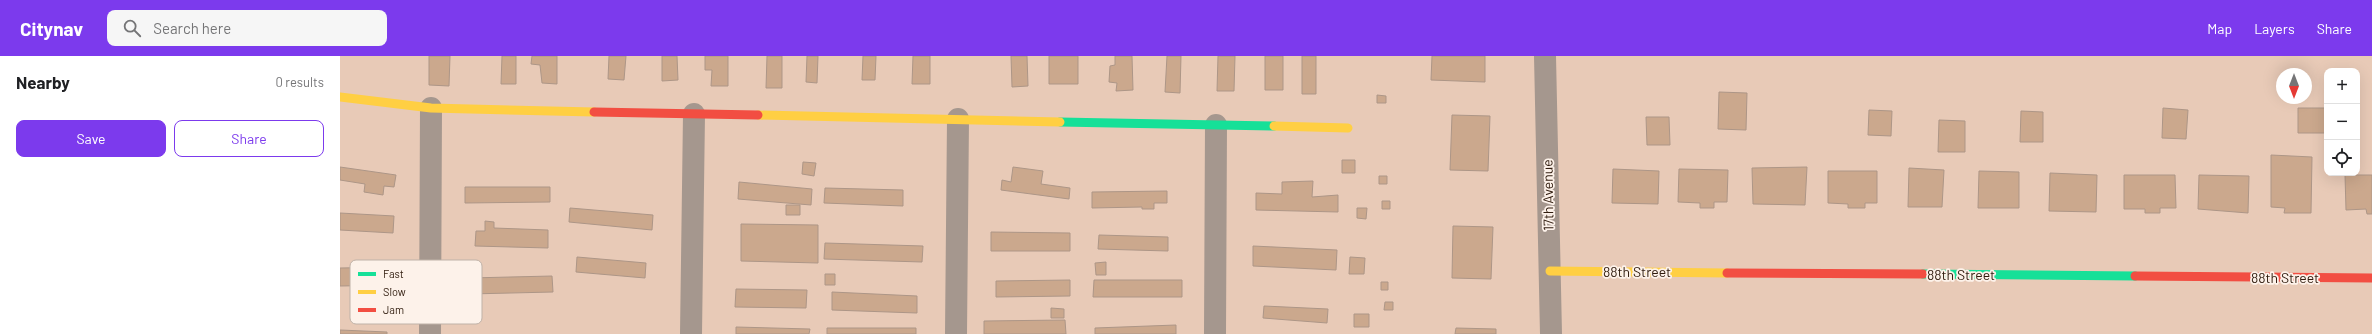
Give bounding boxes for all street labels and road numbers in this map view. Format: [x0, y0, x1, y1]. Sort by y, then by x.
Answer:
street label: 17th Avenue [1538, 159, 1557, 231]
street label: 88th Street [1603, 263, 1671, 280]
street label: 88th Street [1927, 266, 1995, 283]
street label: 88th Street [2251, 269, 2319, 286]

